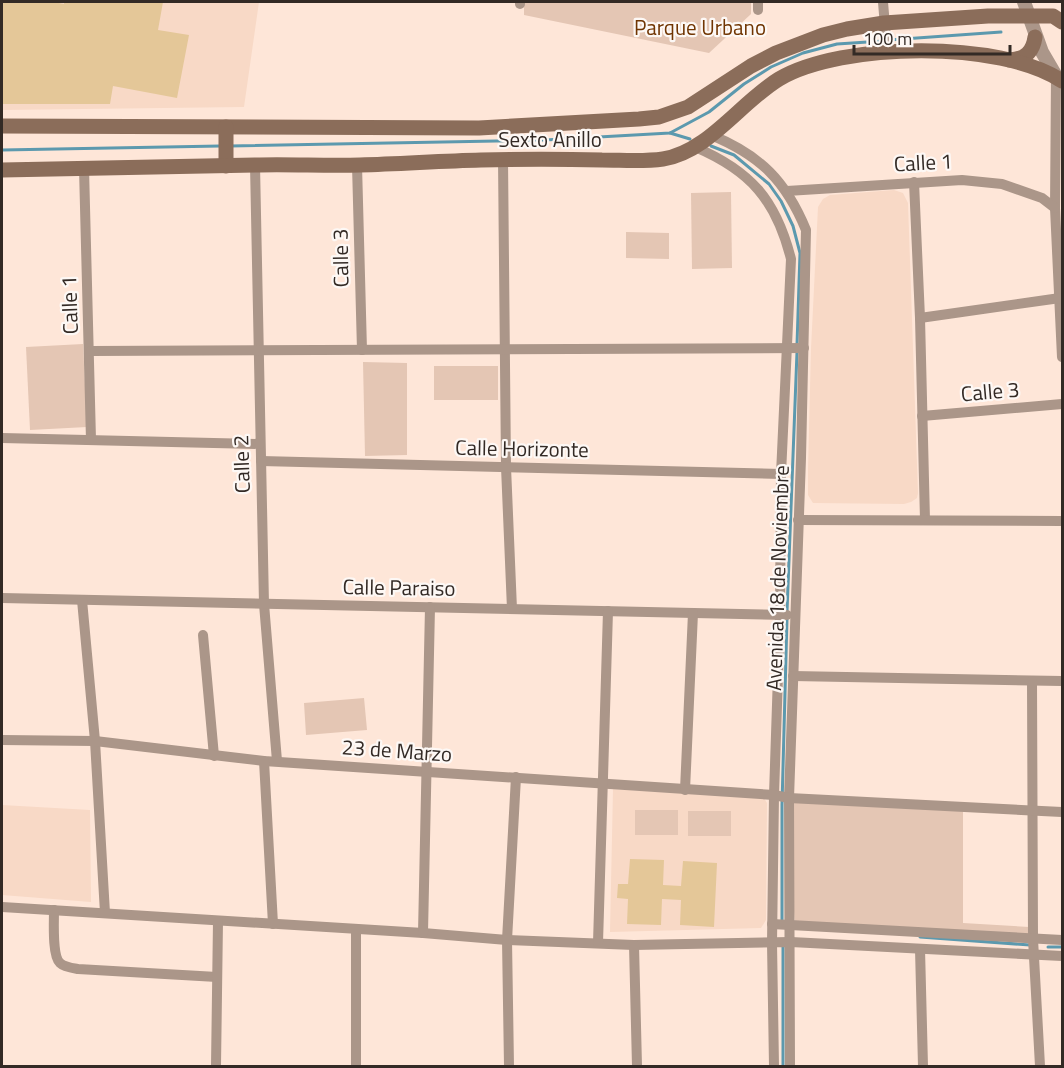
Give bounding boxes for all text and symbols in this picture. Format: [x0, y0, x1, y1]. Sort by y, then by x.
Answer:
park label: Parque Urbano [634, 11, 766, 43]
scale bar [854, 18, 1010, 56]
text: 100 m [863, 25, 912, 52]
street label: Sexto Anillo [498, 123, 602, 155]
street label: Calle 1 [893, 144, 953, 180]
street label: Calle 3 [323, 228, 357, 288]
street label: Calle 1 [52, 275, 86, 335]
street label: Calle 3 [959, 373, 1021, 409]
street label: Calle Horizonte [455, 431, 589, 465]
street label: Calle 2 [224, 434, 258, 494]
street label: Avenida 18 de Noviembre [757, 465, 797, 691]
street label: Calle Paraiso [342, 570, 456, 604]
street label: 23 de Marzo [341, 730, 453, 770]

